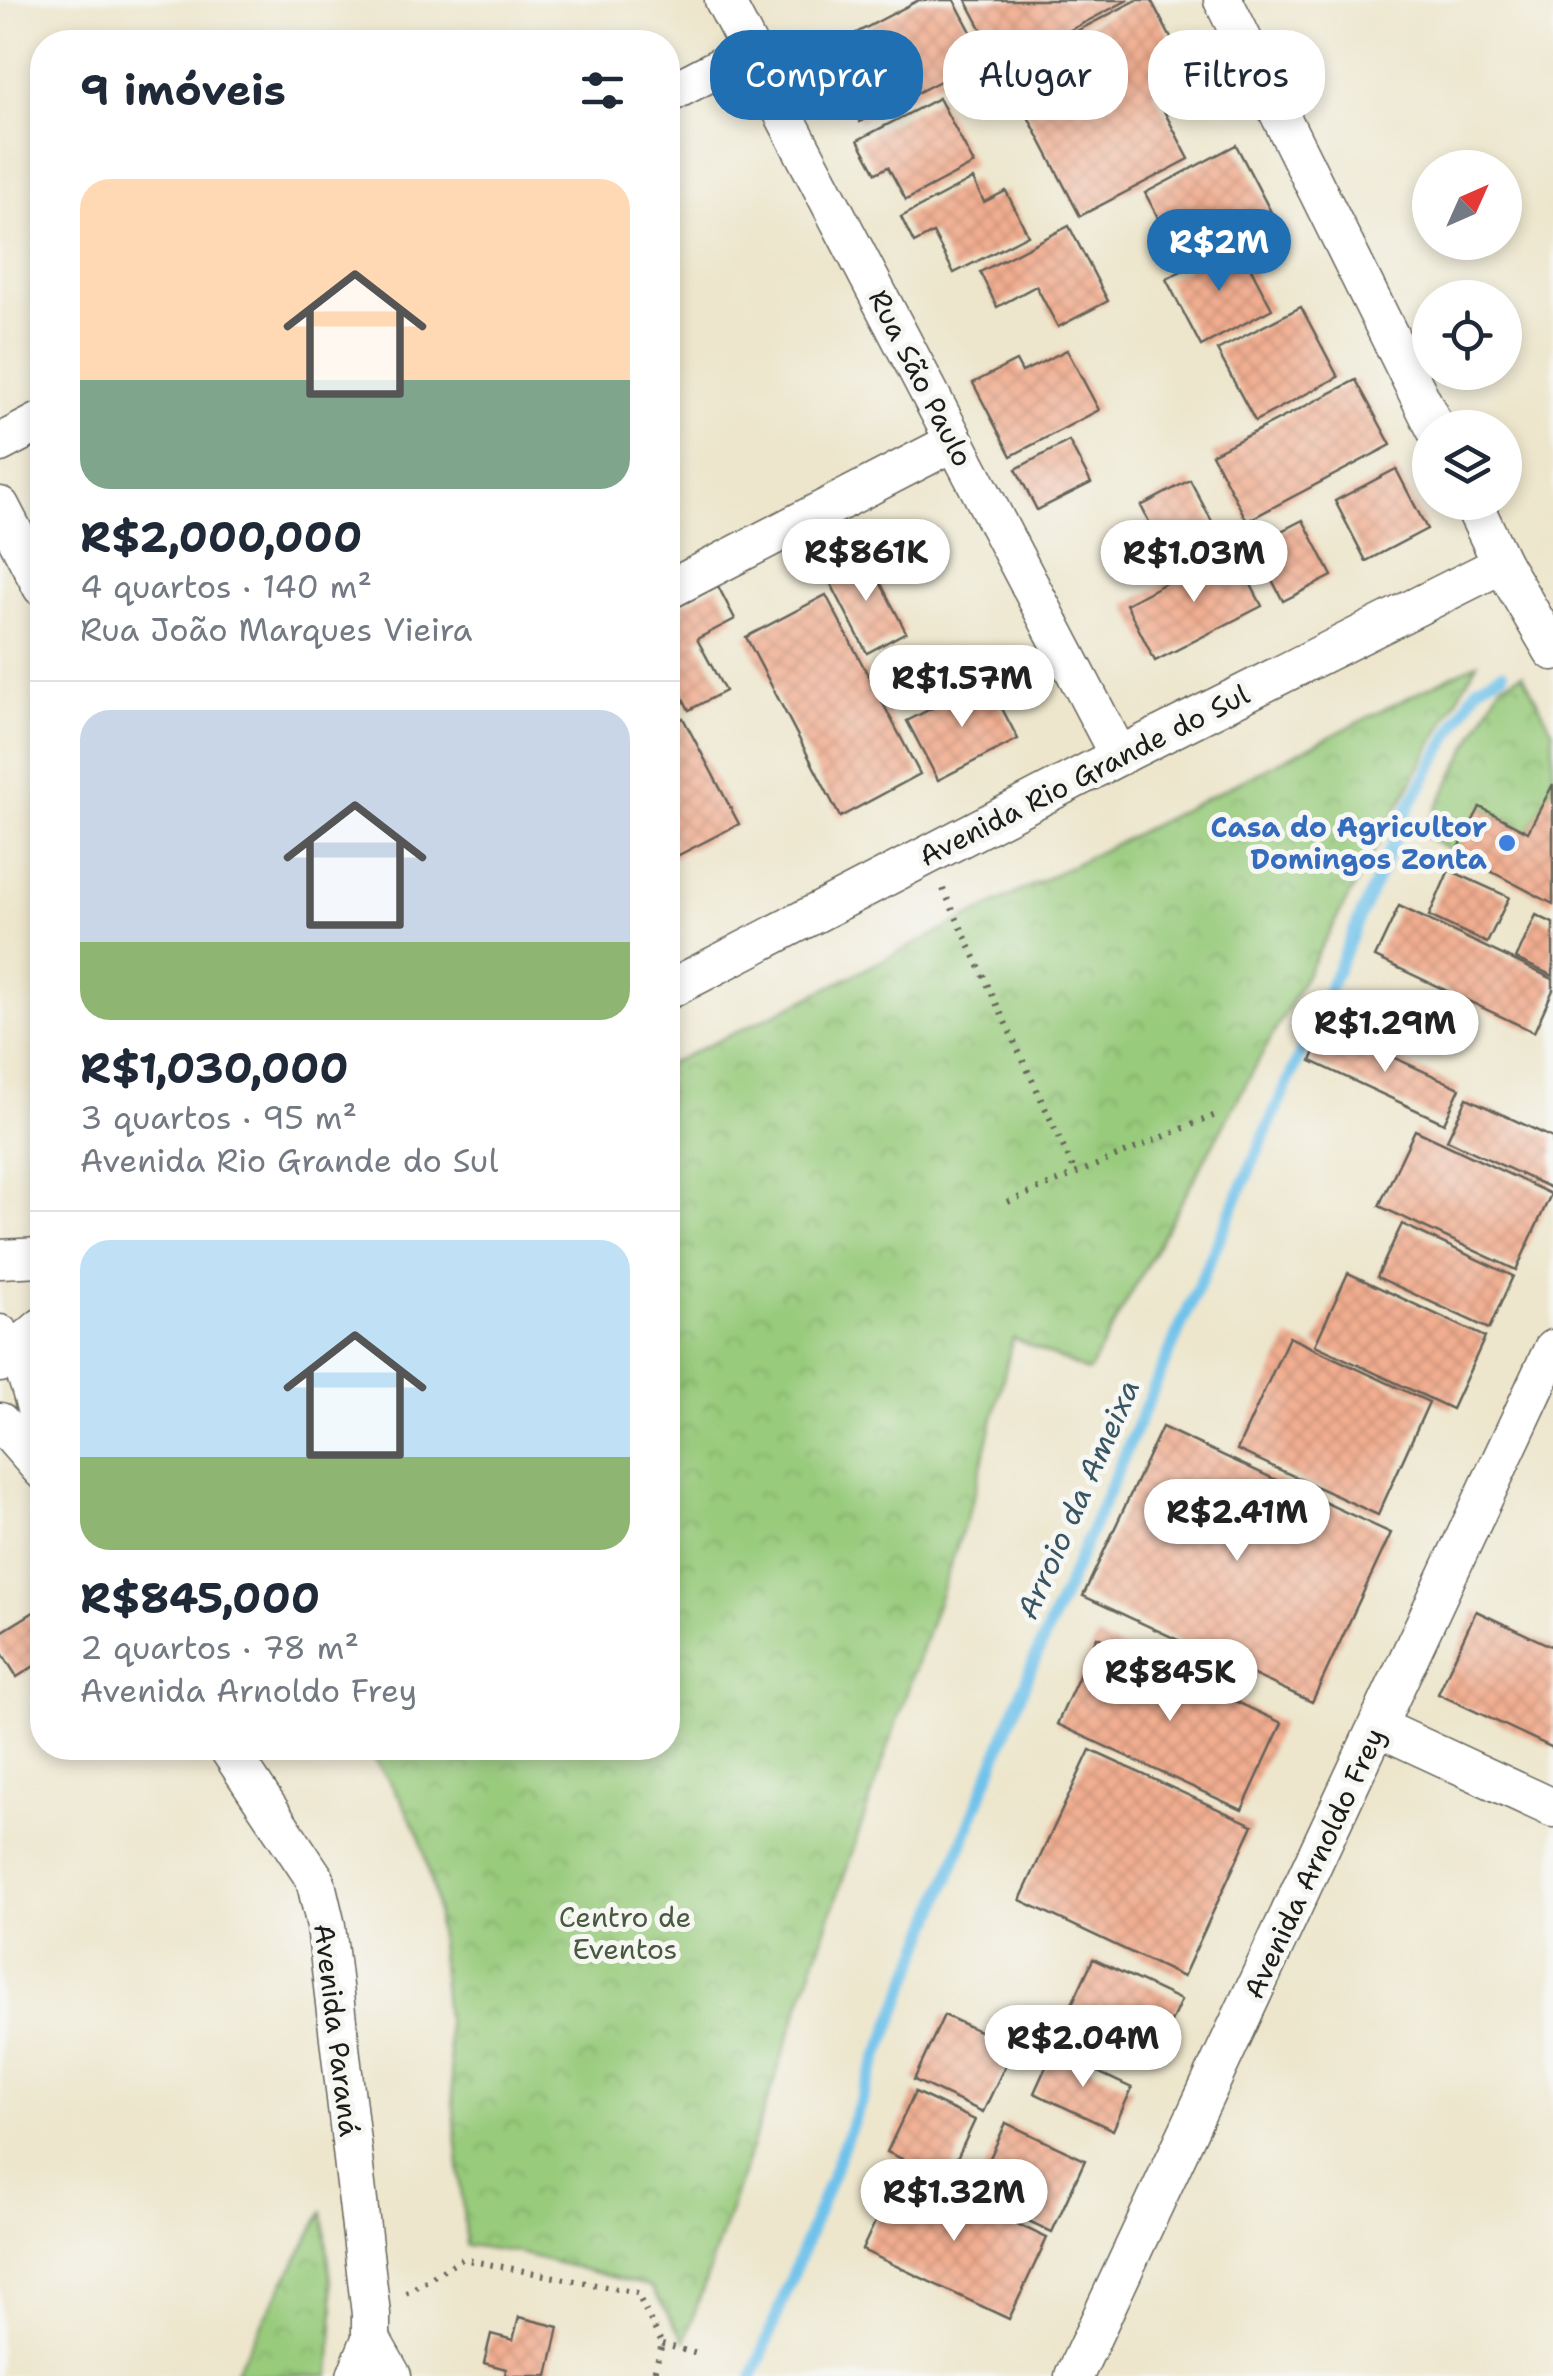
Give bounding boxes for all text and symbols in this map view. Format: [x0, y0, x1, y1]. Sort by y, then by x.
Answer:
chip: Comprar [710, 30, 923, 120]
chip: Alugar [943, 30, 1128, 120]
chip: Filtros [1148, 30, 1325, 120]
text: 9 imóveis [80, 62, 286, 118]
icon: filters [575, 63, 630, 118]
north arrow [1412, 150, 1522, 260]
map controls [1412, 150, 1522, 520]
pin: R$2M [1160, 209, 1278, 294]
text: R$2M [1169, 220, 1269, 263]
icon: home [265, 244, 445, 424]
button: locate [1412, 280, 1522, 390]
street label: Rua São Paulo [860, 283, 982, 473]
button: layers [1412, 410, 1522, 520]
text: R$2,000,000 [80, 509, 362, 565]
pin: R$861K [785, 519, 947, 604]
pin: R$1.03M [1102, 520, 1286, 605]
text: R$861K [804, 530, 928, 573]
text: R$1.03M [1123, 531, 1265, 574]
text: 4 quartos · 140 m² [80, 565, 372, 608]
text: Rua João Marques Vieira [80, 608, 472, 651]
pin: R$1.57M [870, 645, 1054, 730]
text: R$1.57M [891, 656, 1033, 699]
street label: Avenida Rio Grande do Sul [912, 675, 1256, 875]
icon: home [265, 775, 445, 955]
place label: Casa do Agricultor Domingos Zonta [1210, 808, 1487, 878]
marker: Casa do Agricultor Domingos Zonta [1496, 832, 1518, 854]
pin: R$1.29M [1293, 990, 1477, 1075]
text: R$1.29M [1314, 1001, 1456, 1044]
text: R$1,030,000 [80, 1040, 349, 1096]
text: 3 quartos · 95 m² [80, 1096, 357, 1139]
text: Avenida Rio Grande do Sul [80, 1139, 498, 1182]
icon: home [265, 1305, 445, 1485]
water label: Arroio da Ameixa [1007, 1373, 1149, 1625]
pin: R$2.41M [1145, 1479, 1329, 1564]
text: R$2.41M [1166, 1490, 1308, 1533]
text: R$845,000 [80, 1570, 320, 1626]
text: 2 quartos · 78 m² [80, 1626, 359, 1669]
pin: R$845K [1089, 1639, 1251, 1724]
text: R$845K [1104, 1650, 1236, 1693]
text: Avenida Arnoldo Frey [80, 1669, 417, 1712]
street label: Avenida Arnoldo Frey [1234, 1721, 1394, 2005]
park label: Centro de Eventos [559, 1898, 691, 1968]
street label: Avenida Paraná [305, 1921, 369, 2139]
pin: R$2.04M [991, 2005, 1175, 2090]
text: R$2.04M [1007, 2016, 1159, 2059]
pin: R$1.32M [862, 2159, 1046, 2244]
text: R$1.32M [883, 2170, 1025, 2213]

